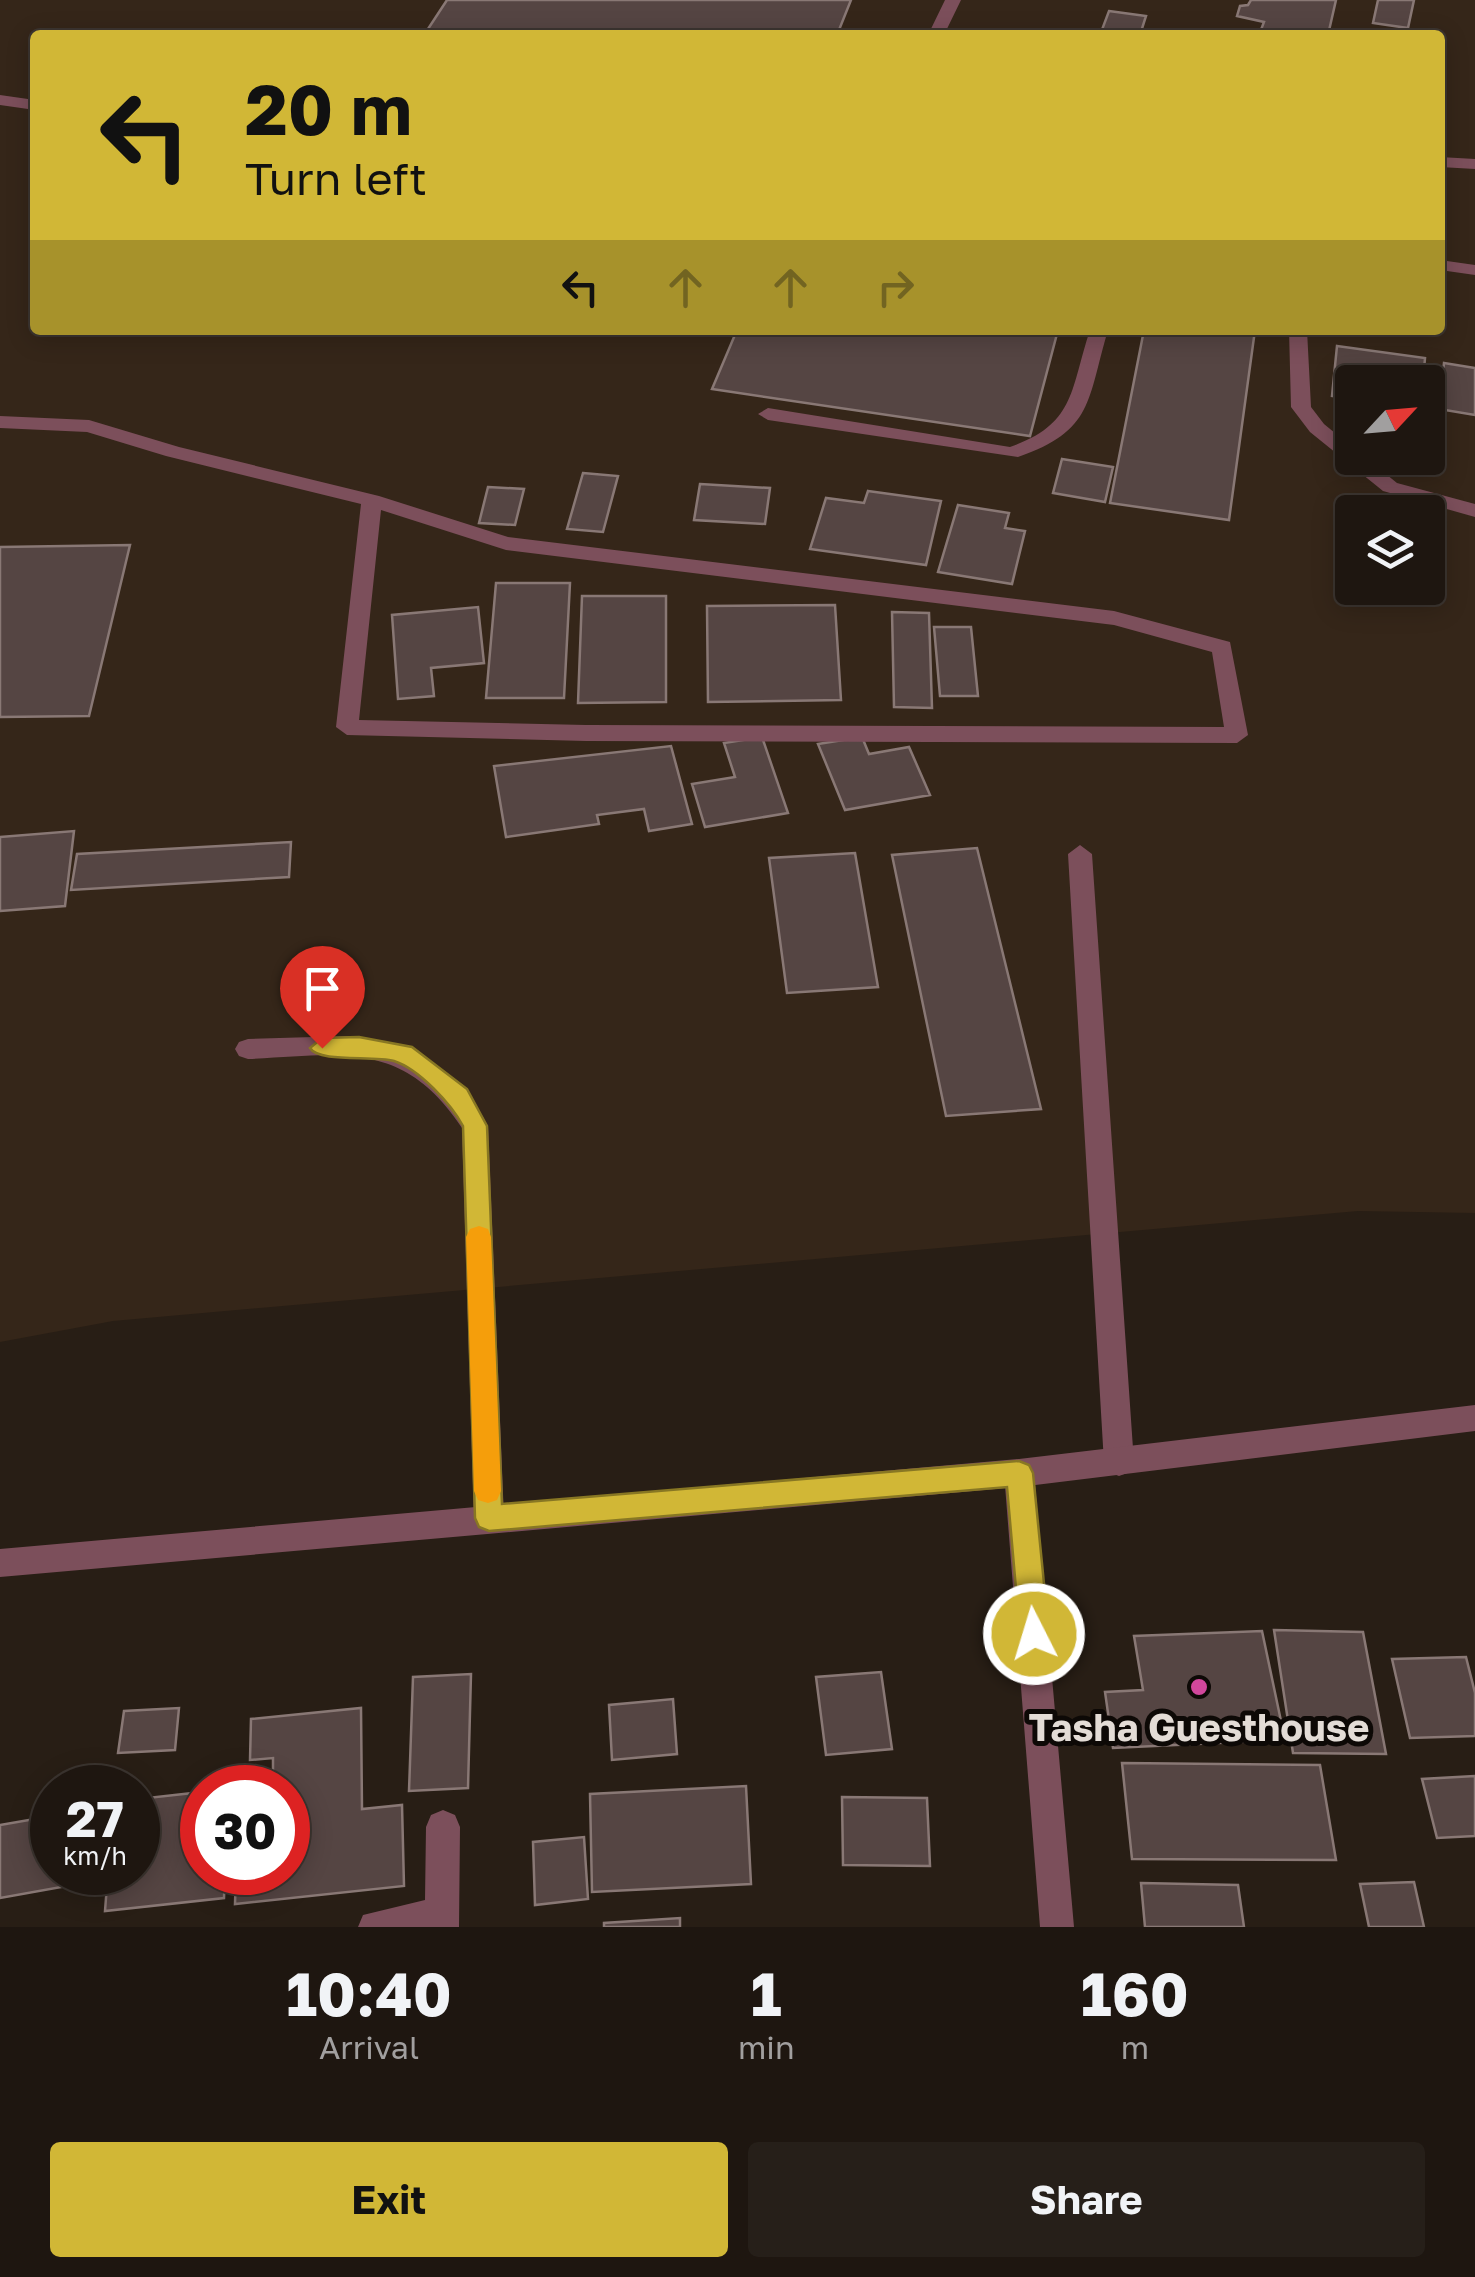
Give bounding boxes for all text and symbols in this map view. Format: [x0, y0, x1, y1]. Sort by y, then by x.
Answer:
text: 20 m [245, 66, 412, 150]
icon: left [80, 70, 210, 200]
text: Turn left [245, 151, 427, 205]
icon: left [553, 260, 608, 315]
icon: ahead [658, 260, 713, 315]
icon: ahead [763, 260, 818, 315]
icon: right [868, 260, 923, 315]
north arrow [1335, 365, 1445, 475]
map controls [1335, 365, 1445, 605]
button: layers [1335, 495, 1445, 605]
pin [280, 946, 365, 1049]
icon: arrive [295, 961, 350, 1016]
position arrow [982, 1582, 1086, 1686]
marker: Tasha Guesthouse [1188, 1676, 1210, 1698]
place label: Tasha Guesthouse [1029, 1704, 1369, 1749]
speed limit sign: 30 [180, 1765, 310, 1895]
text: 27 [66, 1788, 124, 1848]
text: km/h [63, 1840, 127, 1871]
text: 10:40 [286, 1957, 452, 2029]
text: 1 [751, 1957, 782, 2029]
text: 160 [1081, 1957, 1189, 2029]
text: Arrival [319, 2028, 419, 2066]
text: min [738, 2028, 795, 2066]
text: m [1121, 2028, 1149, 2066]
button: Exit [50, 2142, 728, 2257]
button: Share [748, 2142, 1425, 2257]

